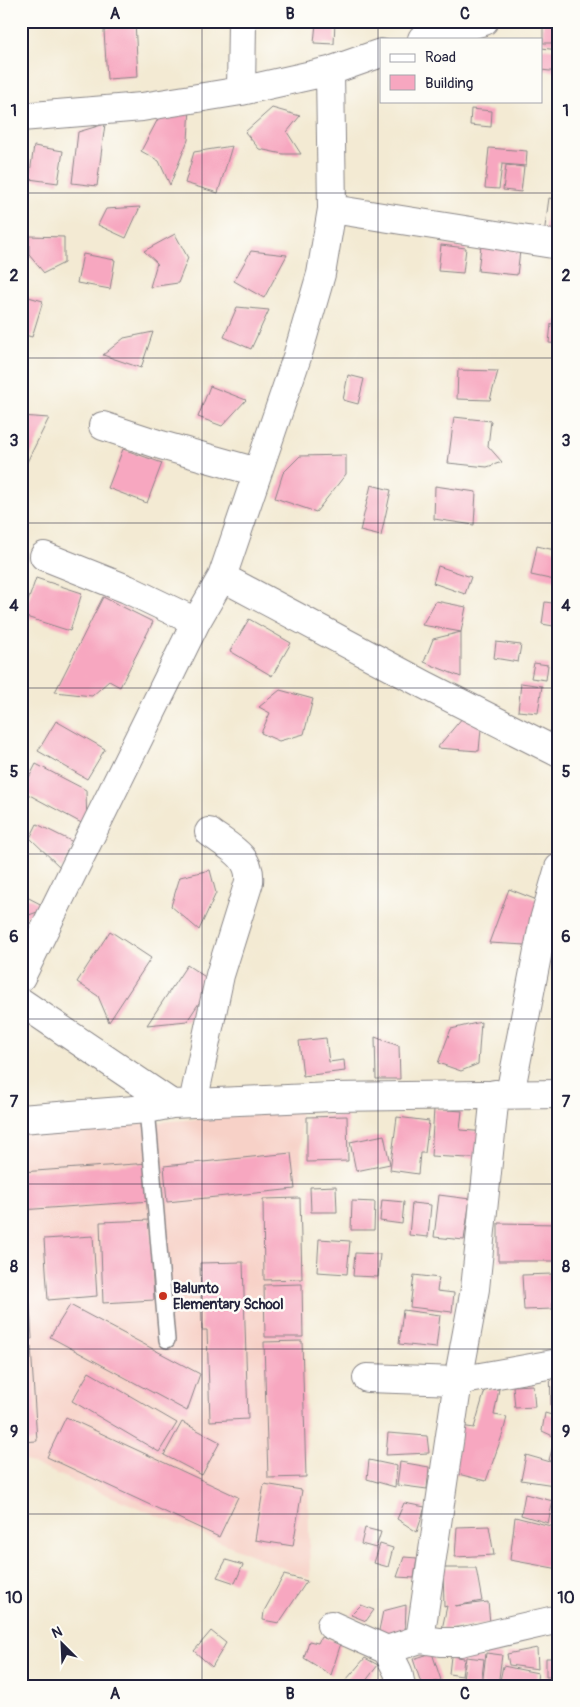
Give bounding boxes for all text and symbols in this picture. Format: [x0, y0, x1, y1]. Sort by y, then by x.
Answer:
text: A [110, 4, 121, 24]
text: B [285, 4, 295, 24]
text: C [460, 4, 470, 24]
legend [380, 38, 542, 102]
text: Road [425, 48, 456, 67]
text: Building [425, 74, 473, 93]
text: 1 [11, 101, 17, 121]
text: 1 [563, 101, 569, 121]
text: 2 [10, 266, 19, 286]
text: 2 [562, 266, 571, 286]
text: 3 [10, 431, 19, 451]
text: 3 [562, 431, 571, 451]
text: 4 [9, 596, 19, 616]
text: 4 [561, 596, 571, 616]
text: 5 [10, 762, 19, 782]
text: 5 [562, 762, 571, 782]
text: 6 [9, 927, 19, 947]
text: 6 [561, 927, 571, 947]
text: 7 [10, 1092, 19, 1112]
text: 7 [562, 1092, 571, 1112]
text: 8 [10, 1257, 18, 1277]
text: 8 [562, 1257, 570, 1277]
place label: Balunto Elementary School [173, 1280, 284, 1313]
marker: Balunto Elementary School [157, 1290, 169, 1302]
text: 9 [10, 1422, 18, 1442]
text: 9 [562, 1422, 570, 1442]
text: 10 [5, 1588, 23, 1608]
text: 10 [557, 1588, 575, 1608]
north arrow [38, 1620, 88, 1670]
text: N [49, 1623, 65, 1642]
text: A [110, 1684, 121, 1704]
text: B [285, 1684, 295, 1704]
text: C [460, 1684, 470, 1704]

